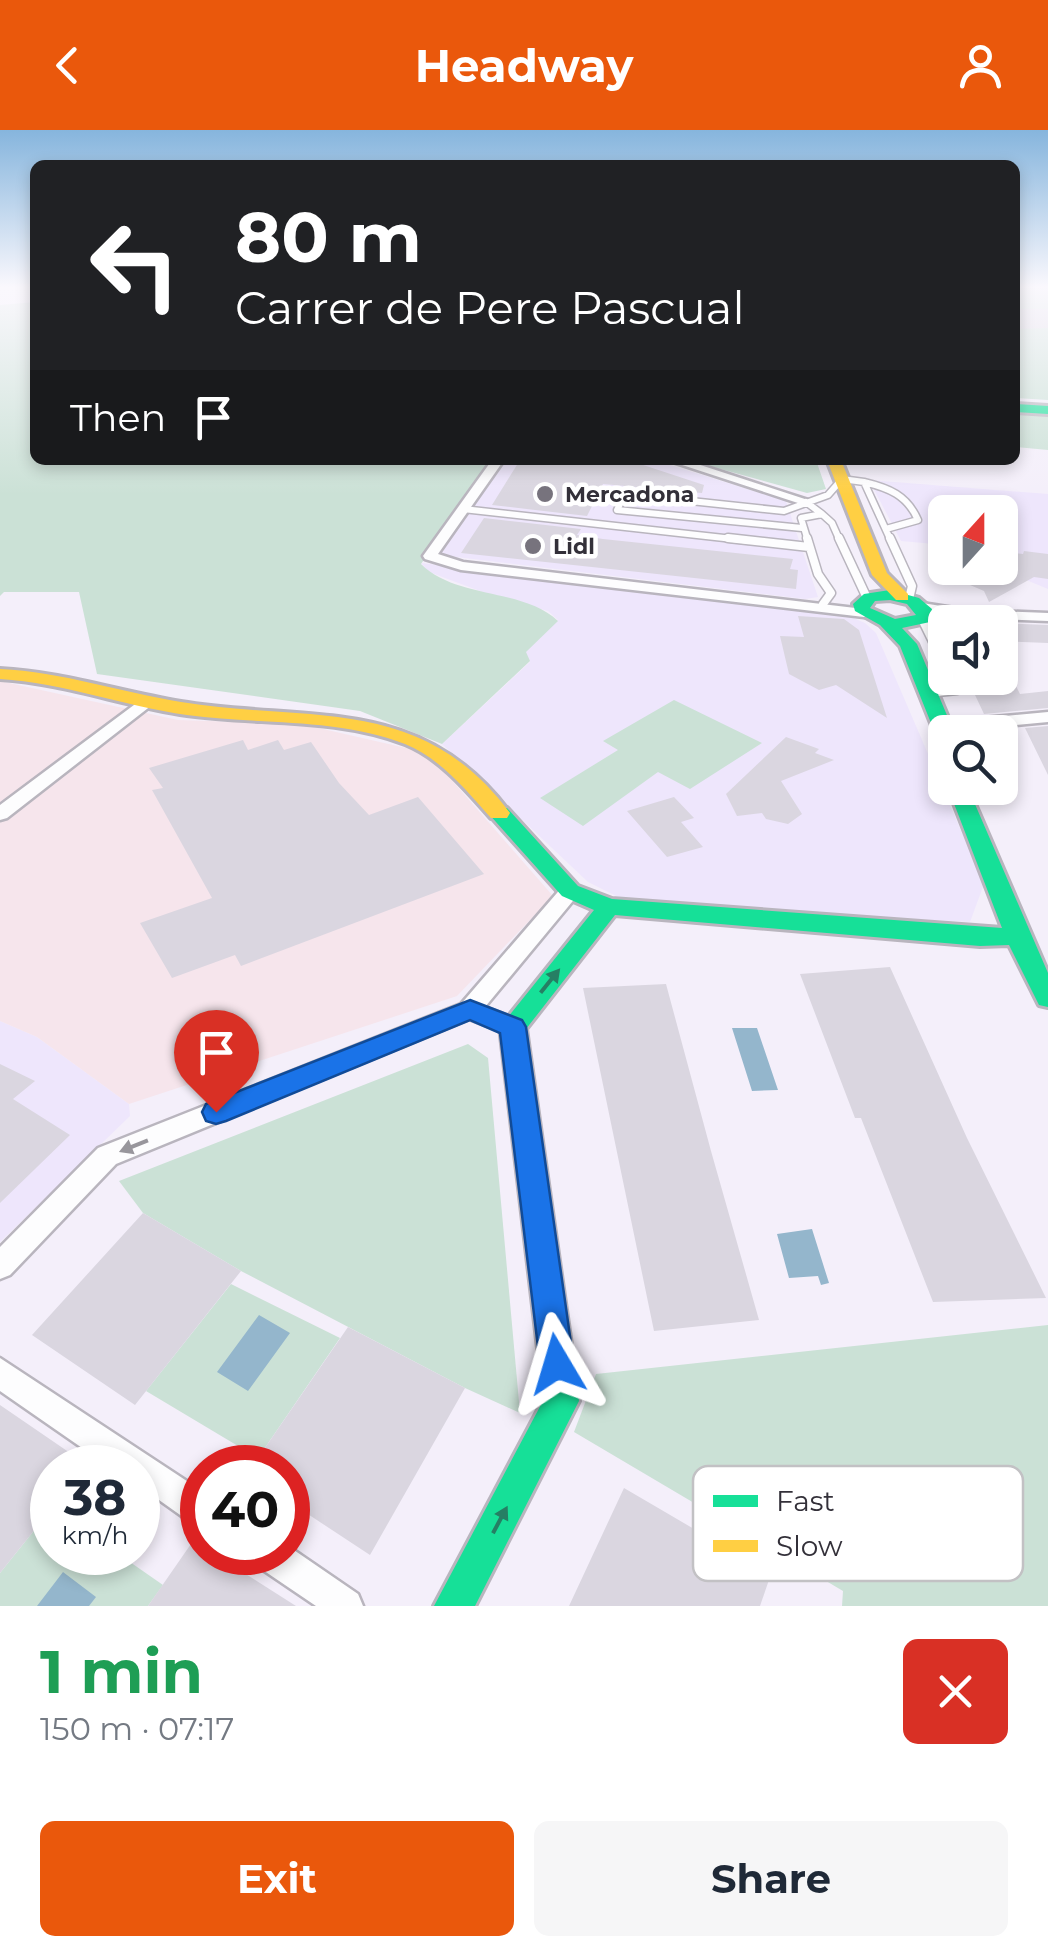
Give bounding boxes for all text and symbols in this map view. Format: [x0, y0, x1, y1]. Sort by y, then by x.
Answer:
icon: back [40, 38, 95, 93]
text: Headway [415, 38, 633, 93]
icon: person [953, 38, 1008, 93]
text: 80 m [235, 194, 422, 280]
icon: left [70, 200, 200, 330]
text: Carrer de Pere Pascual [235, 280, 745, 335]
icon: arrive [186, 390, 241, 445]
text: Then [70, 394, 166, 441]
place label: Mercadona [565, 481, 694, 508]
marker: Mercadona [534, 483, 556, 505]
north arrow [928, 495, 1018, 585]
map controls [928, 495, 1018, 805]
place label: Lidl [553, 533, 595, 560]
marker: Lidl [522, 535, 544, 557]
button: sound [928, 605, 1018, 695]
button: search [928, 715, 1018, 805]
one-way arrow [539, 969, 560, 994]
pin [174, 1010, 259, 1113]
icon: arrive [189, 1025, 244, 1080]
one-way arrow [119, 1138, 149, 1154]
position arrow [505, 1312, 609, 1416]
speed limit sign: 40 [180, 1445, 310, 1575]
legend [693, 1466, 1023, 1581]
text: 38 [64, 1467, 126, 1528]
text: Fast [776, 1484, 835, 1518]
one-way arrow [491, 1505, 508, 1534]
text: km/h [62, 1520, 128, 1550]
text: Slow [776, 1529, 843, 1563]
text: 1 min [40, 1635, 203, 1708]
button: close [903, 1639, 1008, 1744]
text: 150 m · 07:17 [40, 1709, 234, 1748]
button: Exit [40, 1821, 514, 1936]
button: Share [534, 1821, 1008, 1936]

